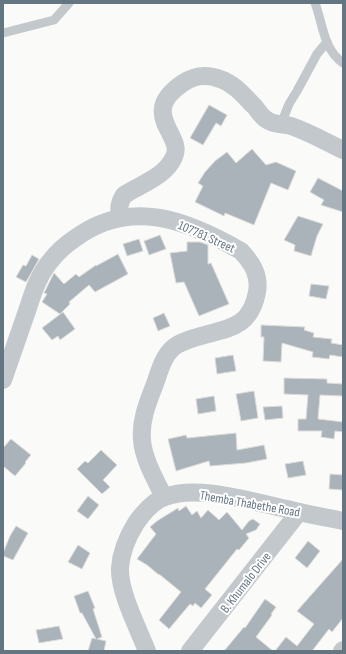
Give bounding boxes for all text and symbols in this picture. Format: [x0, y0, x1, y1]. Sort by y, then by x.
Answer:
street label: 107781 Street [176, 217, 237, 257]
street label: Themba Thabethe Road [198, 487, 301, 521]
street label: B. Khumalo Drive [217, 549, 275, 616]

